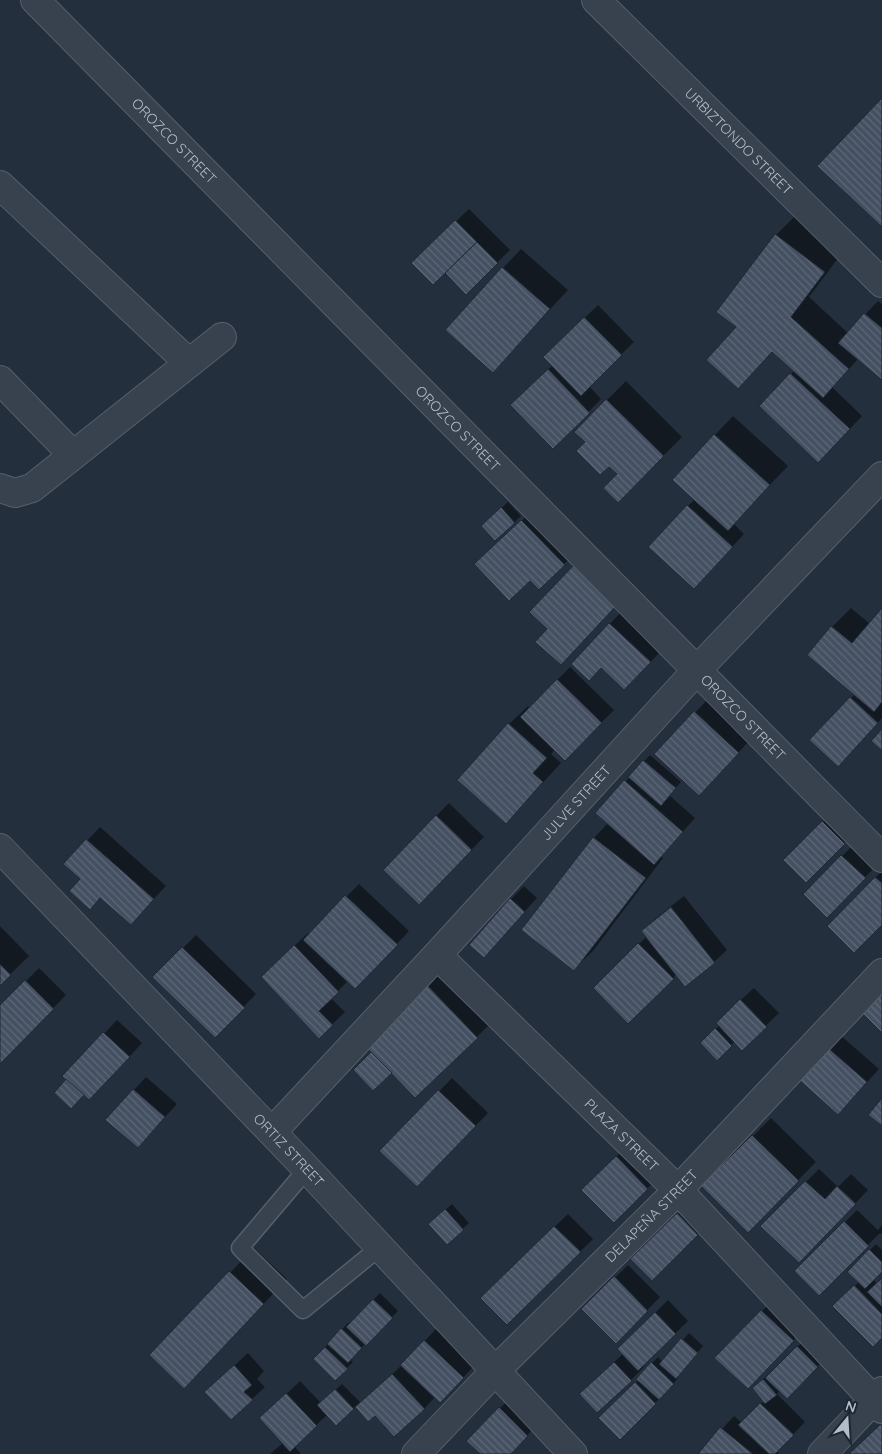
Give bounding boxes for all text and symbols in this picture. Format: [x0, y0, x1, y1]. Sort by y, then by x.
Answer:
street label: URBIZTONDO STREET [681, 84, 797, 199]
street label: OROZCO STREET [128, 94, 220, 188]
street label: OROZCO STREET [412, 382, 504, 475]
street label: OROZCO STREET [697, 671, 789, 764]
street label: JULVE STREET [537, 761, 615, 844]
street label: PLAZA STREET [581, 1095, 663, 1175]
street label: ORTIZ STREET [250, 1110, 328, 1191]
street label: DELAPEÑA STREET [601, 1166, 702, 1266]
north arrow [822, 1394, 872, 1444]
text: N [843, 1396, 859, 1417]

